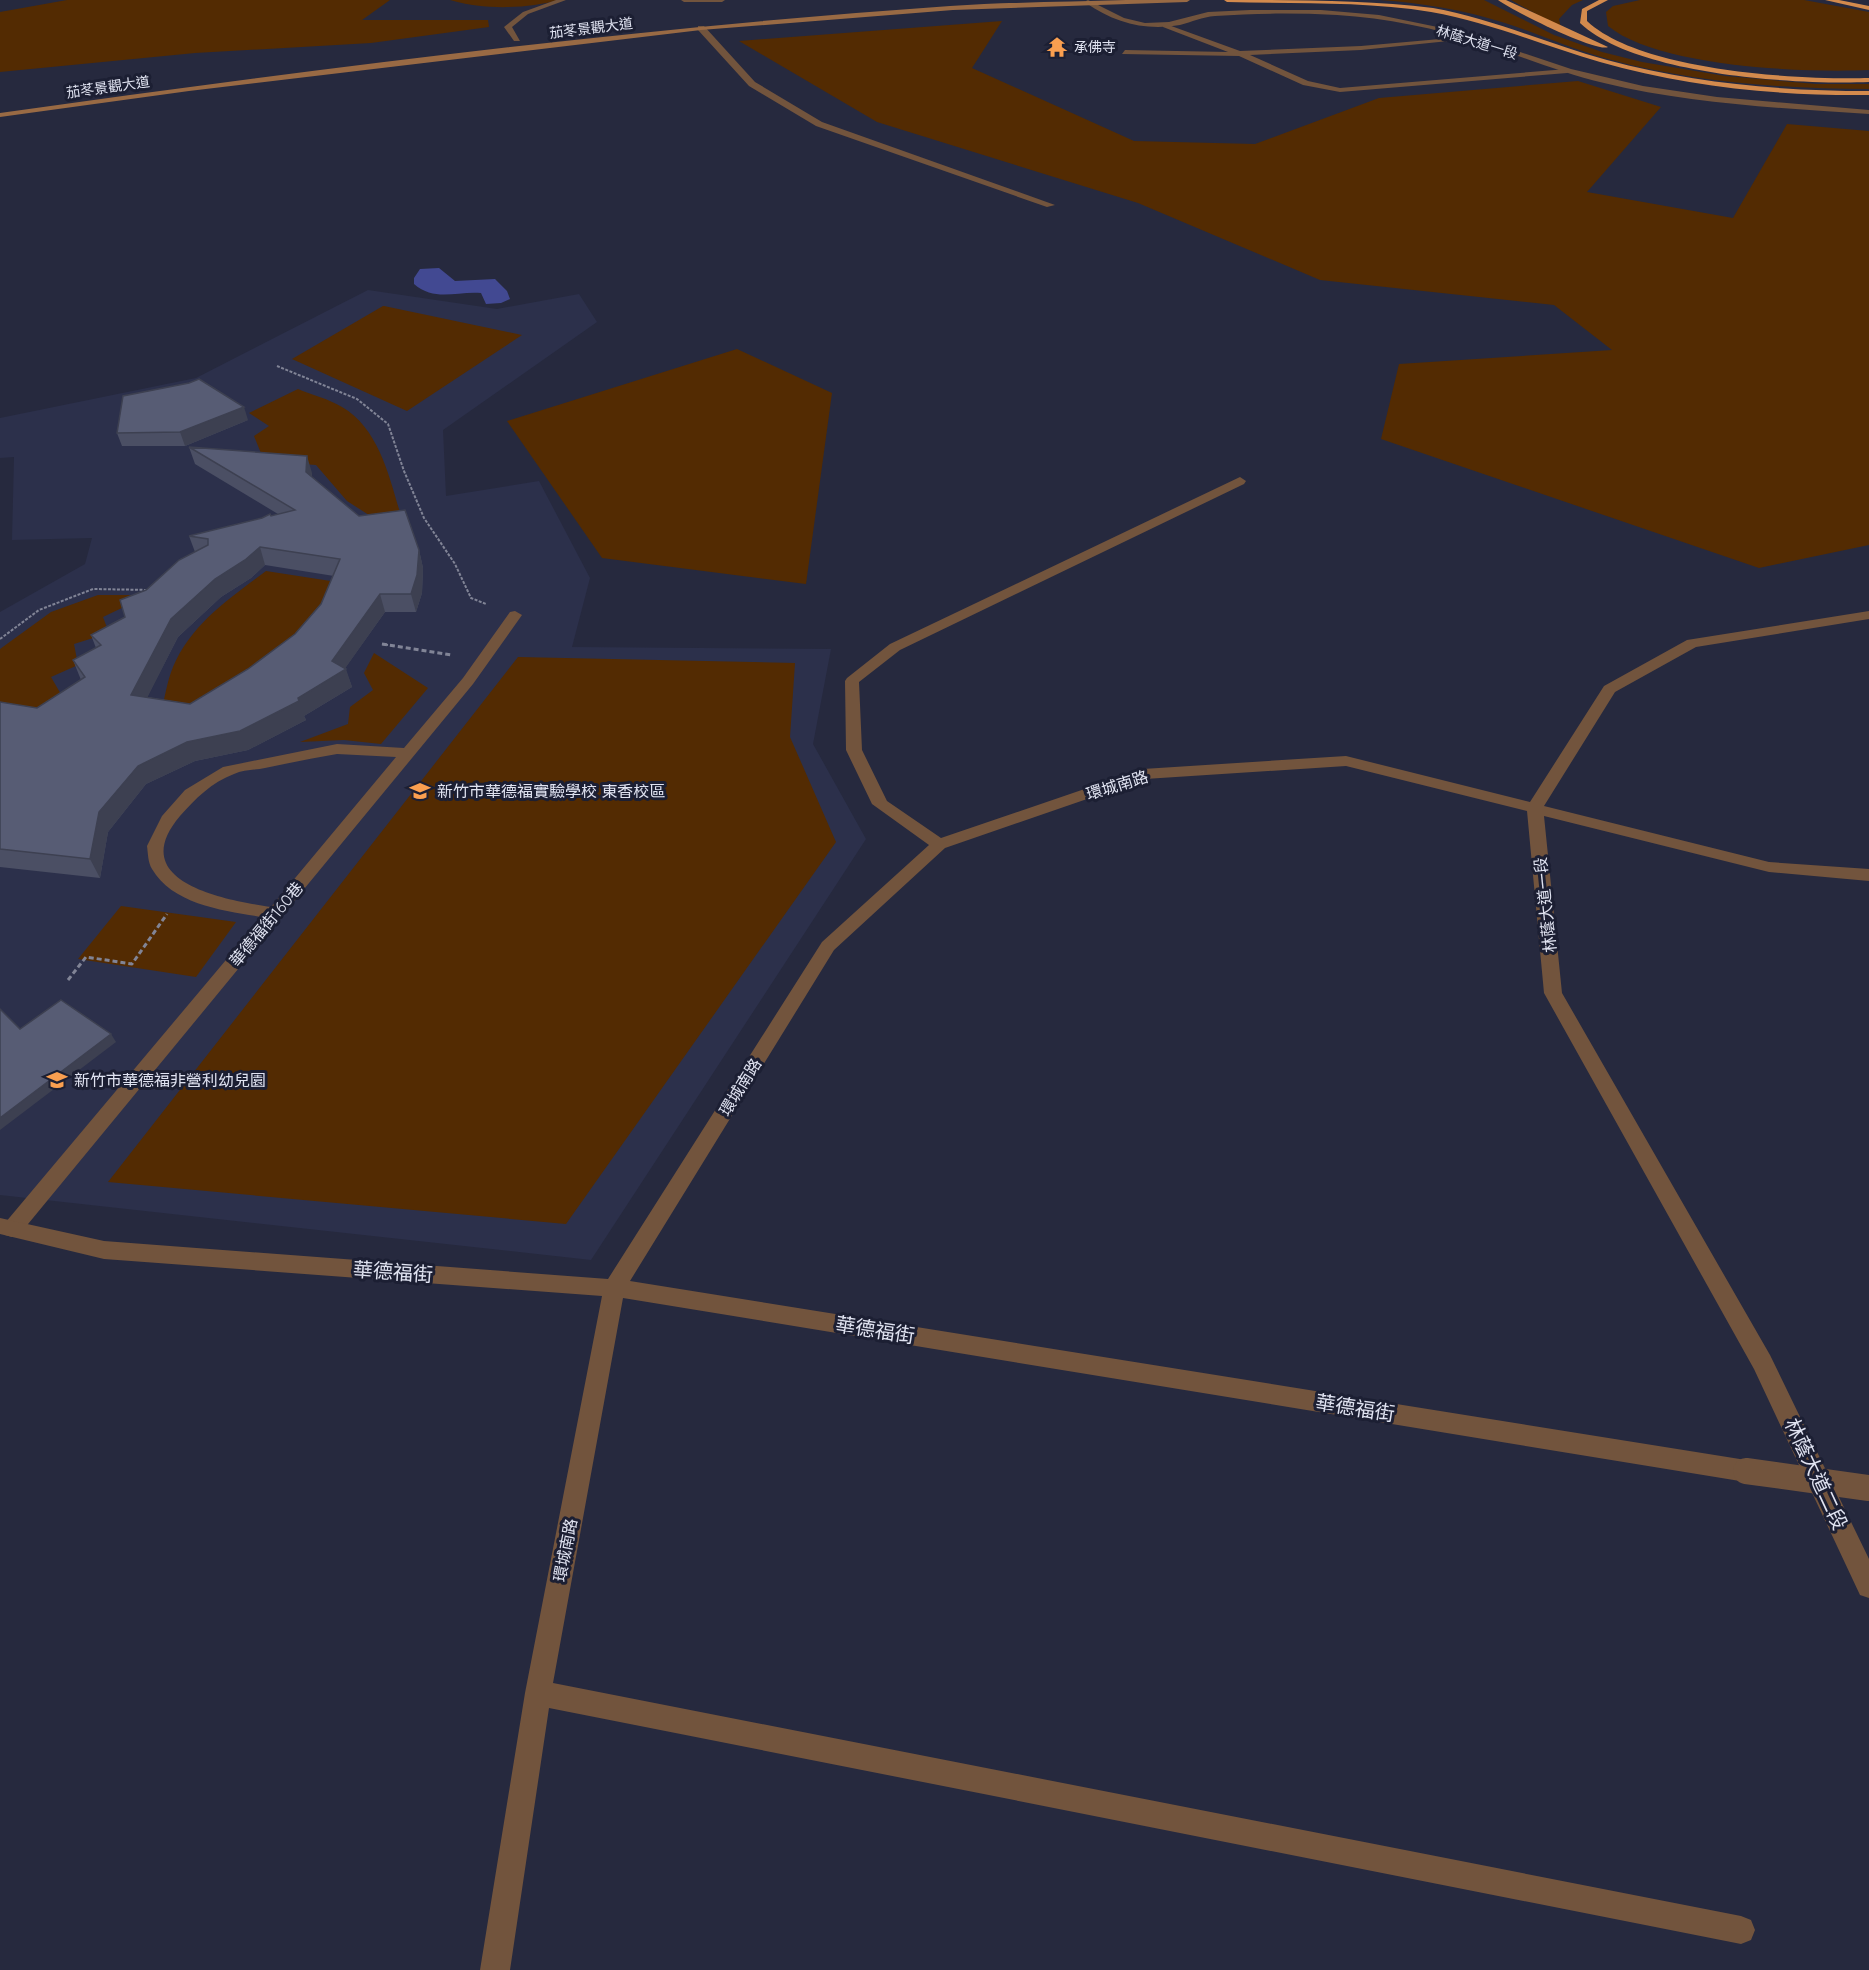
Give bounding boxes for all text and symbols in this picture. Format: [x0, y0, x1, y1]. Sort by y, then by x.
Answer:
street label: 茄苳景觀大道 [548, 14, 634, 42]
street label: 林蔭大道一段 [1434, 21, 1520, 63]
temple icon: 承佛寺 [1045, 35, 1069, 59]
place label: 承佛寺 [1074, 38, 1116, 56]
street label: 茄苳景觀大道 [65, 72, 151, 102]
street label: 環城南路 [1083, 766, 1151, 804]
school or university icon: 新竹市華德福實驗學校 東香校區 [408, 779, 432, 803]
place label: 新竹市華德福實驗學校 東香校區 [437, 781, 665, 801]
street label: 林蔭大道一段 [1530, 856, 1560, 954]
street label: 華德福街160巷 [225, 878, 307, 970]
street label: 環城南路 [715, 1055, 765, 1119]
school or university icon: 新竹市華德福非營利幼兒園 [45, 1068, 69, 1092]
place label: 新竹市華德福非營利幼兒園 [74, 1070, 266, 1090]
street label: 華德福街 [352, 1256, 434, 1287]
street label: 華德福街 [834, 1311, 917, 1348]
street label: 華德福街 [1314, 1389, 1397, 1426]
street label: 林蔭大道二段 [1780, 1414, 1853, 1533]
street label: 環城南路 [549, 1517, 581, 1583]

